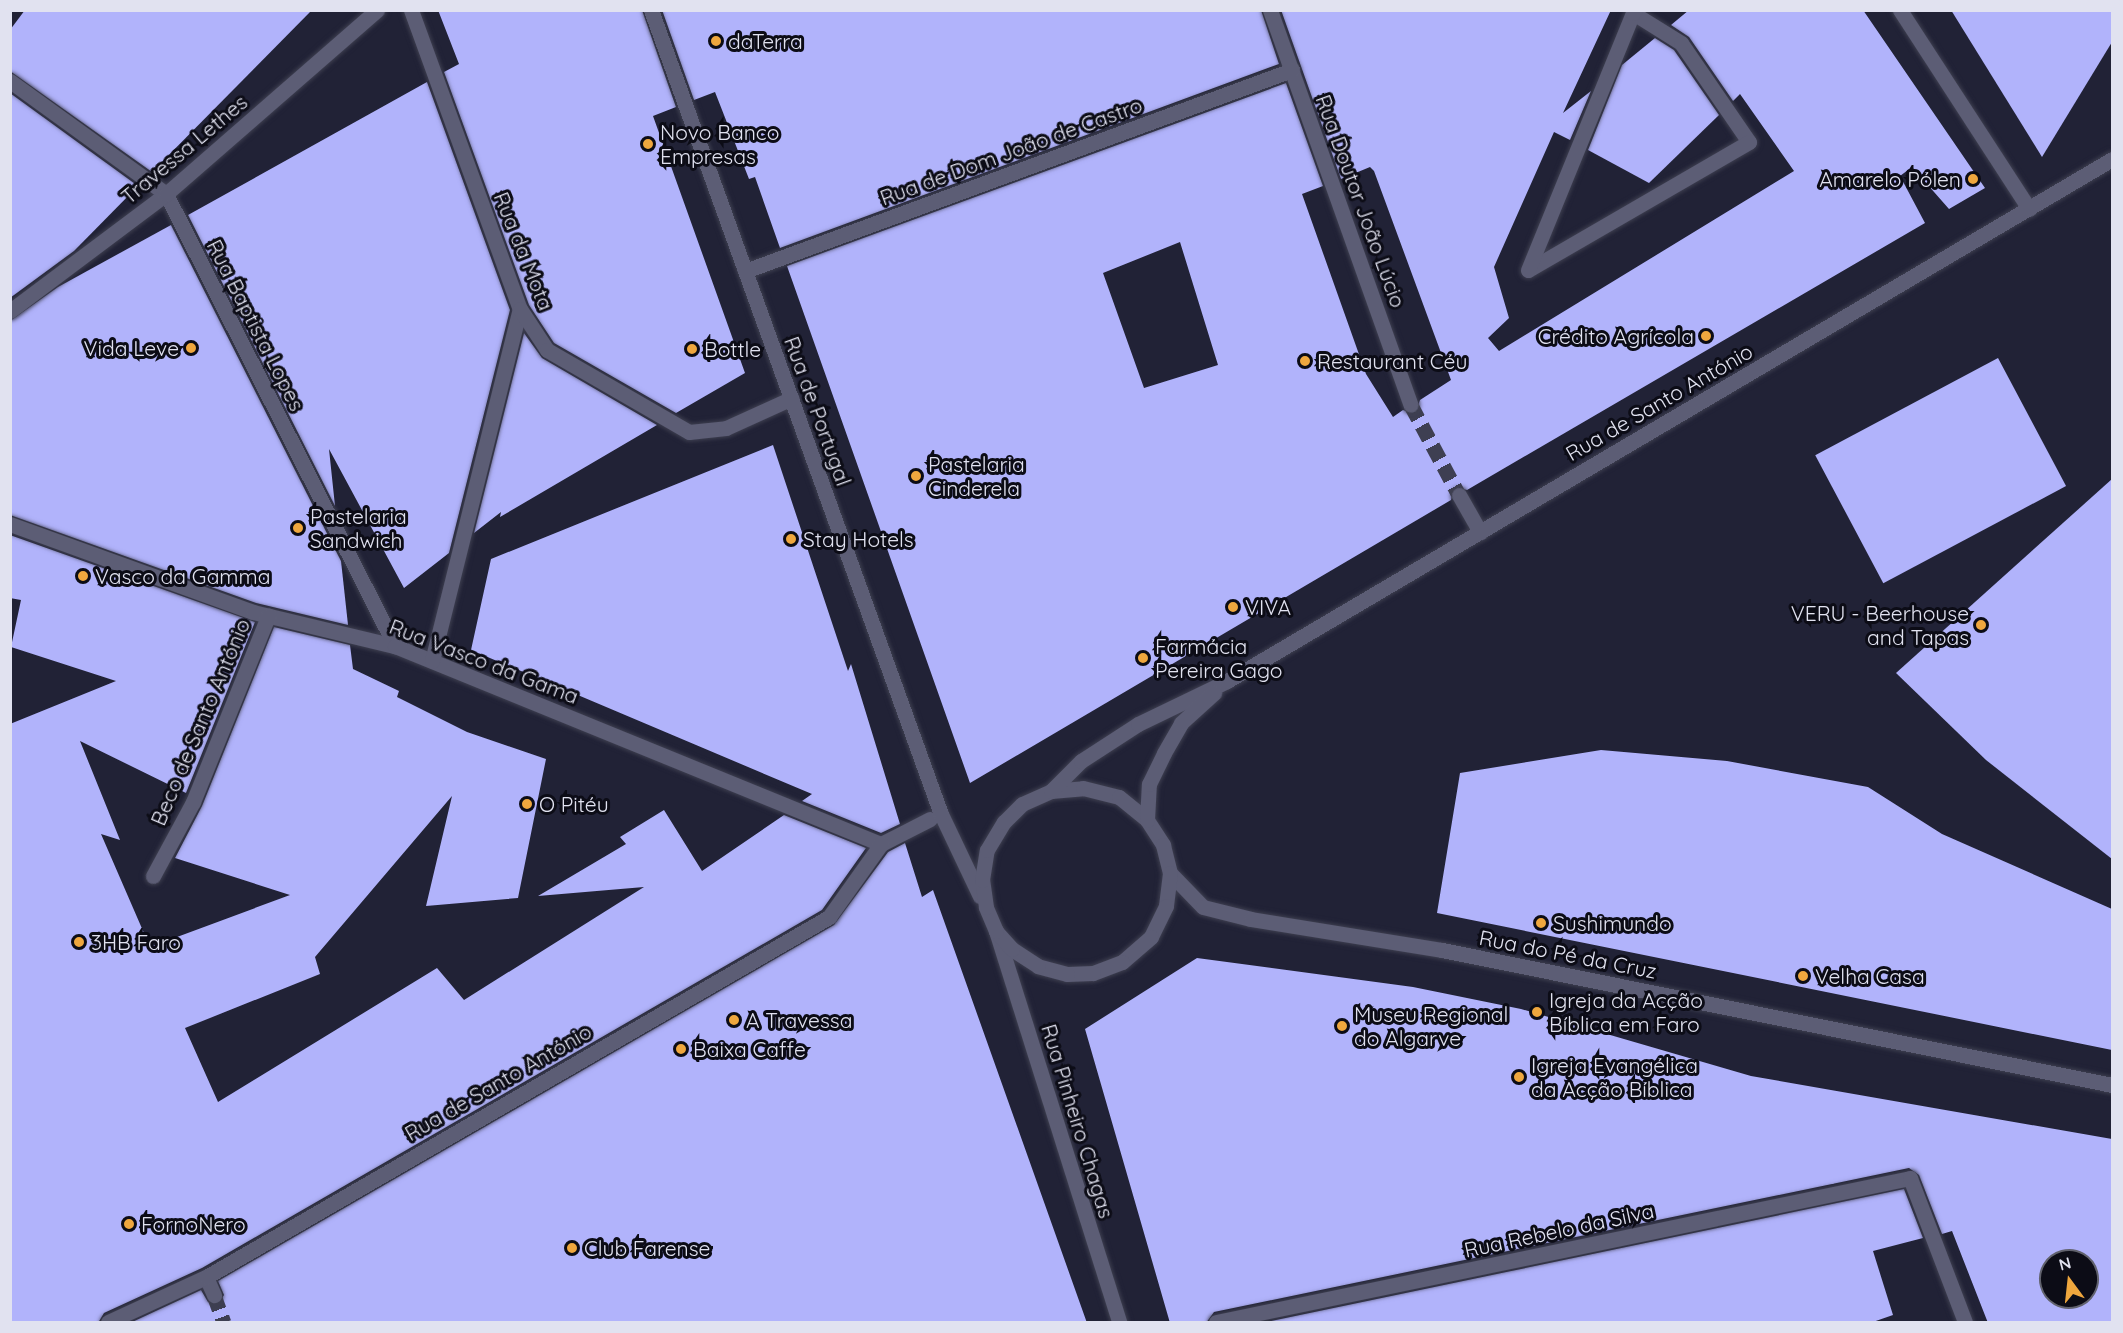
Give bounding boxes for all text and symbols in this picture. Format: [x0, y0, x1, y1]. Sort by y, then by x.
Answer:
place label: daTerra [728, 28, 803, 54]
marker: daTerra [709, 34, 723, 48]
street label: Travessa Lethes [116, 89, 252, 209]
street label: Rua Doutor João Lúcio [1311, 91, 1411, 311]
street label: Rua de Dom João de Castro [876, 92, 1146, 210]
place label: Novo Banco Empresas [660, 119, 779, 169]
marker: Novo Banco Empresas [641, 137, 655, 151]
place label: Amarelo Pólen [1819, 166, 1961, 192]
marker: Amarelo Pólen [1966, 172, 1980, 186]
street label: Rua da Mota [489, 188, 559, 314]
street label: Rua Baptista Lopes [202, 235, 310, 415]
place label: Crédito Agrícola [1538, 323, 1694, 349]
marker: Crédito Agrícola [1699, 329, 1713, 343]
street label: Rua de Portugal [779, 333, 857, 489]
place label: Vida Leve [84, 335, 179, 361]
place label: Bottle [704, 336, 761, 362]
street label: Rua de Santo António [1561, 338, 1757, 466]
marker: Vida Leve [184, 341, 198, 355]
marker: Bottle [685, 342, 699, 356]
place label: Restaurant Céu [1317, 348, 1467, 374]
marker: Restaurant Céu [1298, 354, 1312, 368]
place label: Pastelaria Cinderela [928, 451, 1025, 501]
marker: Pastelaria Cinderela [909, 469, 923, 483]
place label: Pastelaria Sandwich [310, 503, 407, 553]
marker: Pastelaria Sandwich [291, 521, 305, 535]
place label: Stay Hotels [803, 526, 914, 552]
marker: Stay Hotels [784, 532, 798, 546]
place label: Vasco da Gamma [95, 563, 270, 589]
marker: Vasco da Gamma [76, 569, 90, 583]
place label: VIVA [1245, 594, 1291, 620]
marker: VIVA [1226, 600, 1240, 614]
place label: VERU - Beerhouse and Tapas [1791, 600, 1969, 650]
street label: Rua Vasco da Gama [386, 613, 582, 709]
street label: Beco de Santo António [145, 615, 255, 829]
marker: VERU - Beerhouse and Tapas [1974, 618, 1988, 632]
place label: Farmácia Pereira Gago [1155, 633, 1282, 683]
marker: Farmácia Pereira Gago [1136, 651, 1150, 665]
place label: O Pitéu [539, 791, 609, 817]
marker: O Pitéu [520, 797, 534, 811]
place label: Sushimundo [1553, 910, 1672, 936]
marker: Sushimundo [1534, 916, 1548, 930]
street label: Rua do Pé da Cruz [1477, 924, 1659, 984]
place label: 3HB Faro [91, 929, 181, 955]
marker: 3HB Faro [72, 935, 86, 949]
place label: Velha Casa [1815, 963, 1925, 989]
marker: Velha Casa [1796, 969, 1810, 983]
place label: Igreja da Acção Bíblica em Faro [1549, 987, 1703, 1037]
place label: Museu Regional do Algarve [1354, 1001, 1508, 1051]
marker: Igreja da Acção Bíblica em Faro [1530, 1005, 1544, 1019]
place label: A Travessa [746, 1007, 853, 1033]
marker: A Travessa [727, 1013, 741, 1027]
street label: Rua de Santo António [400, 1018, 596, 1146]
marker: Museu Regional do Algarve [1335, 1019, 1349, 1033]
street label: Rua Pinheiro Chagas [1036, 1021, 1120, 1221]
place label: Baixa Caffe [693, 1036, 806, 1062]
marker: Baixa Caffe [674, 1042, 688, 1056]
place label: Igreja Evangélica da Acção Bíblica [1531, 1052, 1698, 1102]
marker: Igreja Evangélica da Acção Bíblica [1512, 1070, 1526, 1084]
street label: Rua Rebelo da Silva [1462, 1198, 1656, 1262]
place label: FornoNero [141, 1211, 246, 1237]
marker: FornoNero [122, 1217, 136, 1231]
place label: Club Farense [584, 1235, 710, 1261]
marker: Club Farense [565, 1241, 579, 1255]
north arrow [2039, 1249, 2099, 1309]
text: N [2057, 1252, 2073, 1275]

